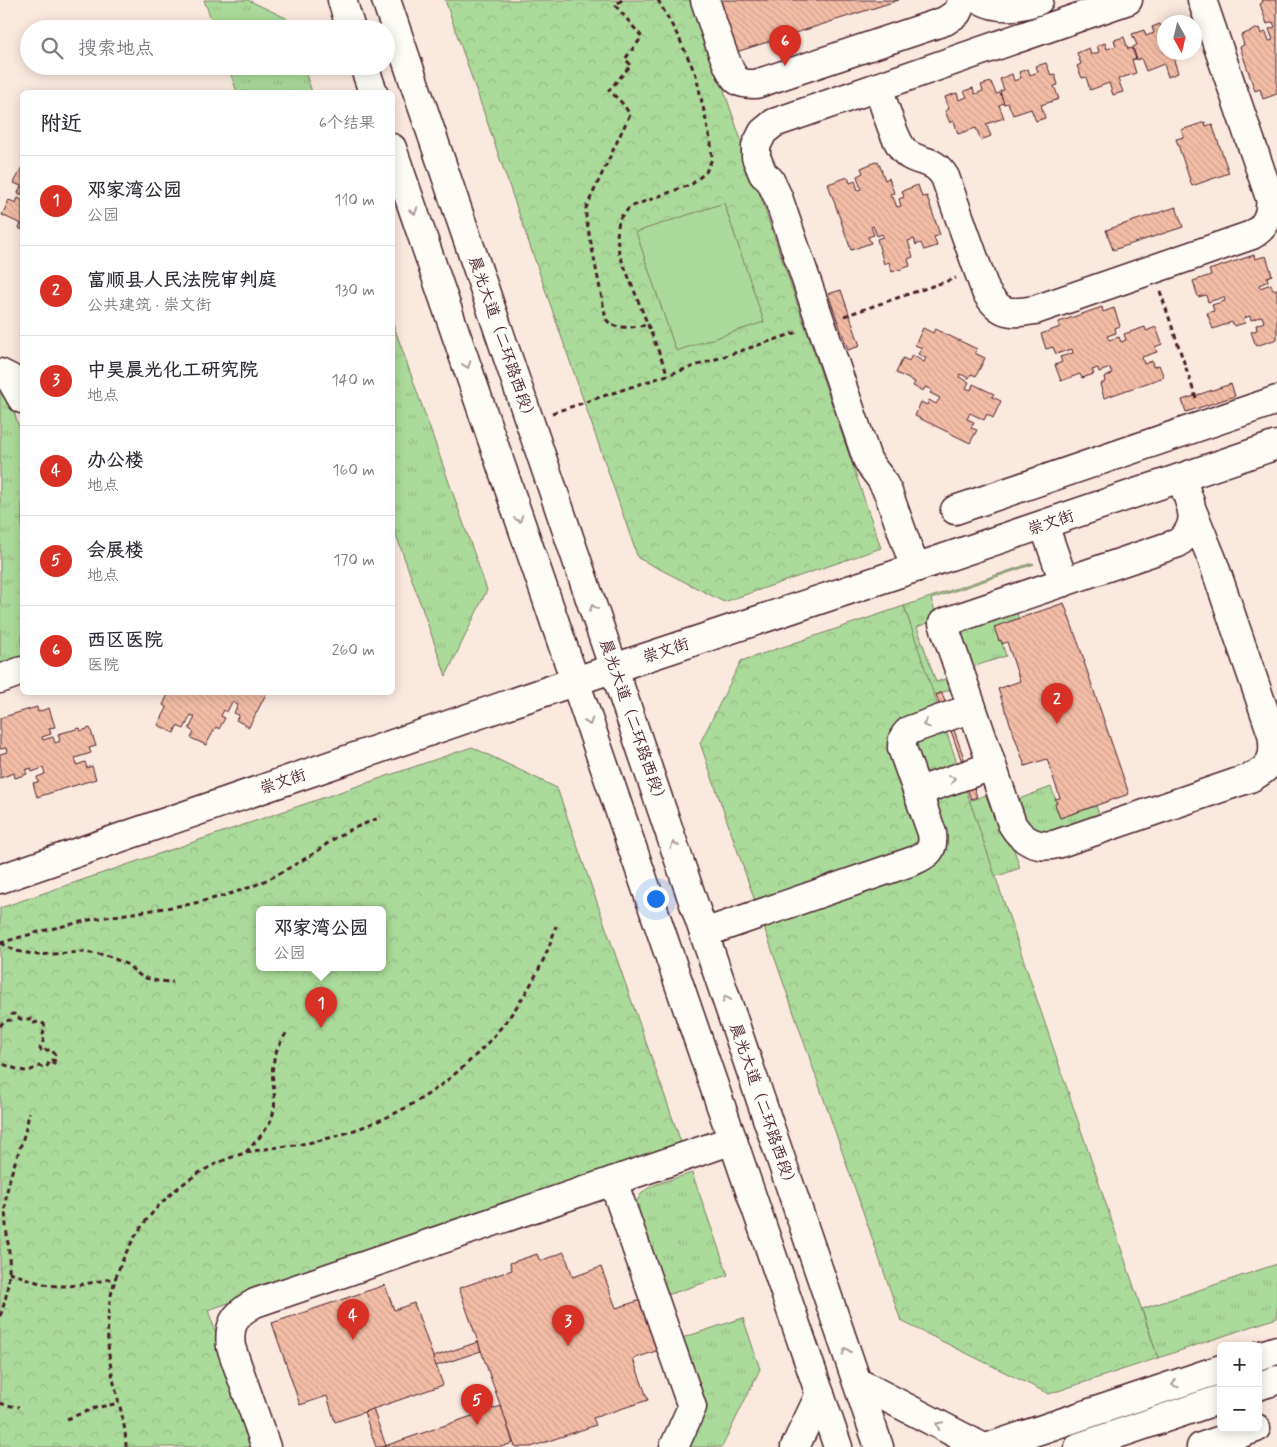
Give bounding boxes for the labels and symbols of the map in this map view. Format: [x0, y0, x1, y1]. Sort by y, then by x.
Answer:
north arrow [1157, 15, 1202, 60]
pin: 6 [769, 25, 801, 66]
one-way arrow [408, 206, 418, 215]
street label: 晨光大道（二环路西段） [463, 253, 541, 427]
one-way arrow [461, 360, 471, 369]
street label: 崇文街 [1025, 505, 1077, 541]
one-way arrow [514, 514, 524, 522]
one-way arrow [589, 604, 599, 613]
street label: 崇文街 [640, 634, 692, 668]
street label: 晨光大道（二环路西段） [594, 636, 672, 810]
pin: 2 [1041, 683, 1073, 724]
one-way arrow [583, 717, 593, 726]
one-way arrow [923, 718, 931, 728]
street label: 崇文街 [257, 764, 309, 800]
one-way arrow [947, 775, 956, 785]
one-way arrow [670, 841, 680, 849]
your location [643, 886, 669, 912]
pin: 1 [305, 987, 337, 1028]
one-way arrow [722, 995, 732, 1003]
street label: 晨光大道（二环路西段） [724, 1020, 802, 1194]
pin: 4 [337, 1299, 369, 1340]
pin: 3 [552, 1305, 584, 1346]
one-way arrow [842, 1347, 852, 1356]
one-way arrow [1171, 1378, 1179, 1388]
pin: 5 [461, 1384, 493, 1425]
one-way arrow [935, 1421, 944, 1431]

